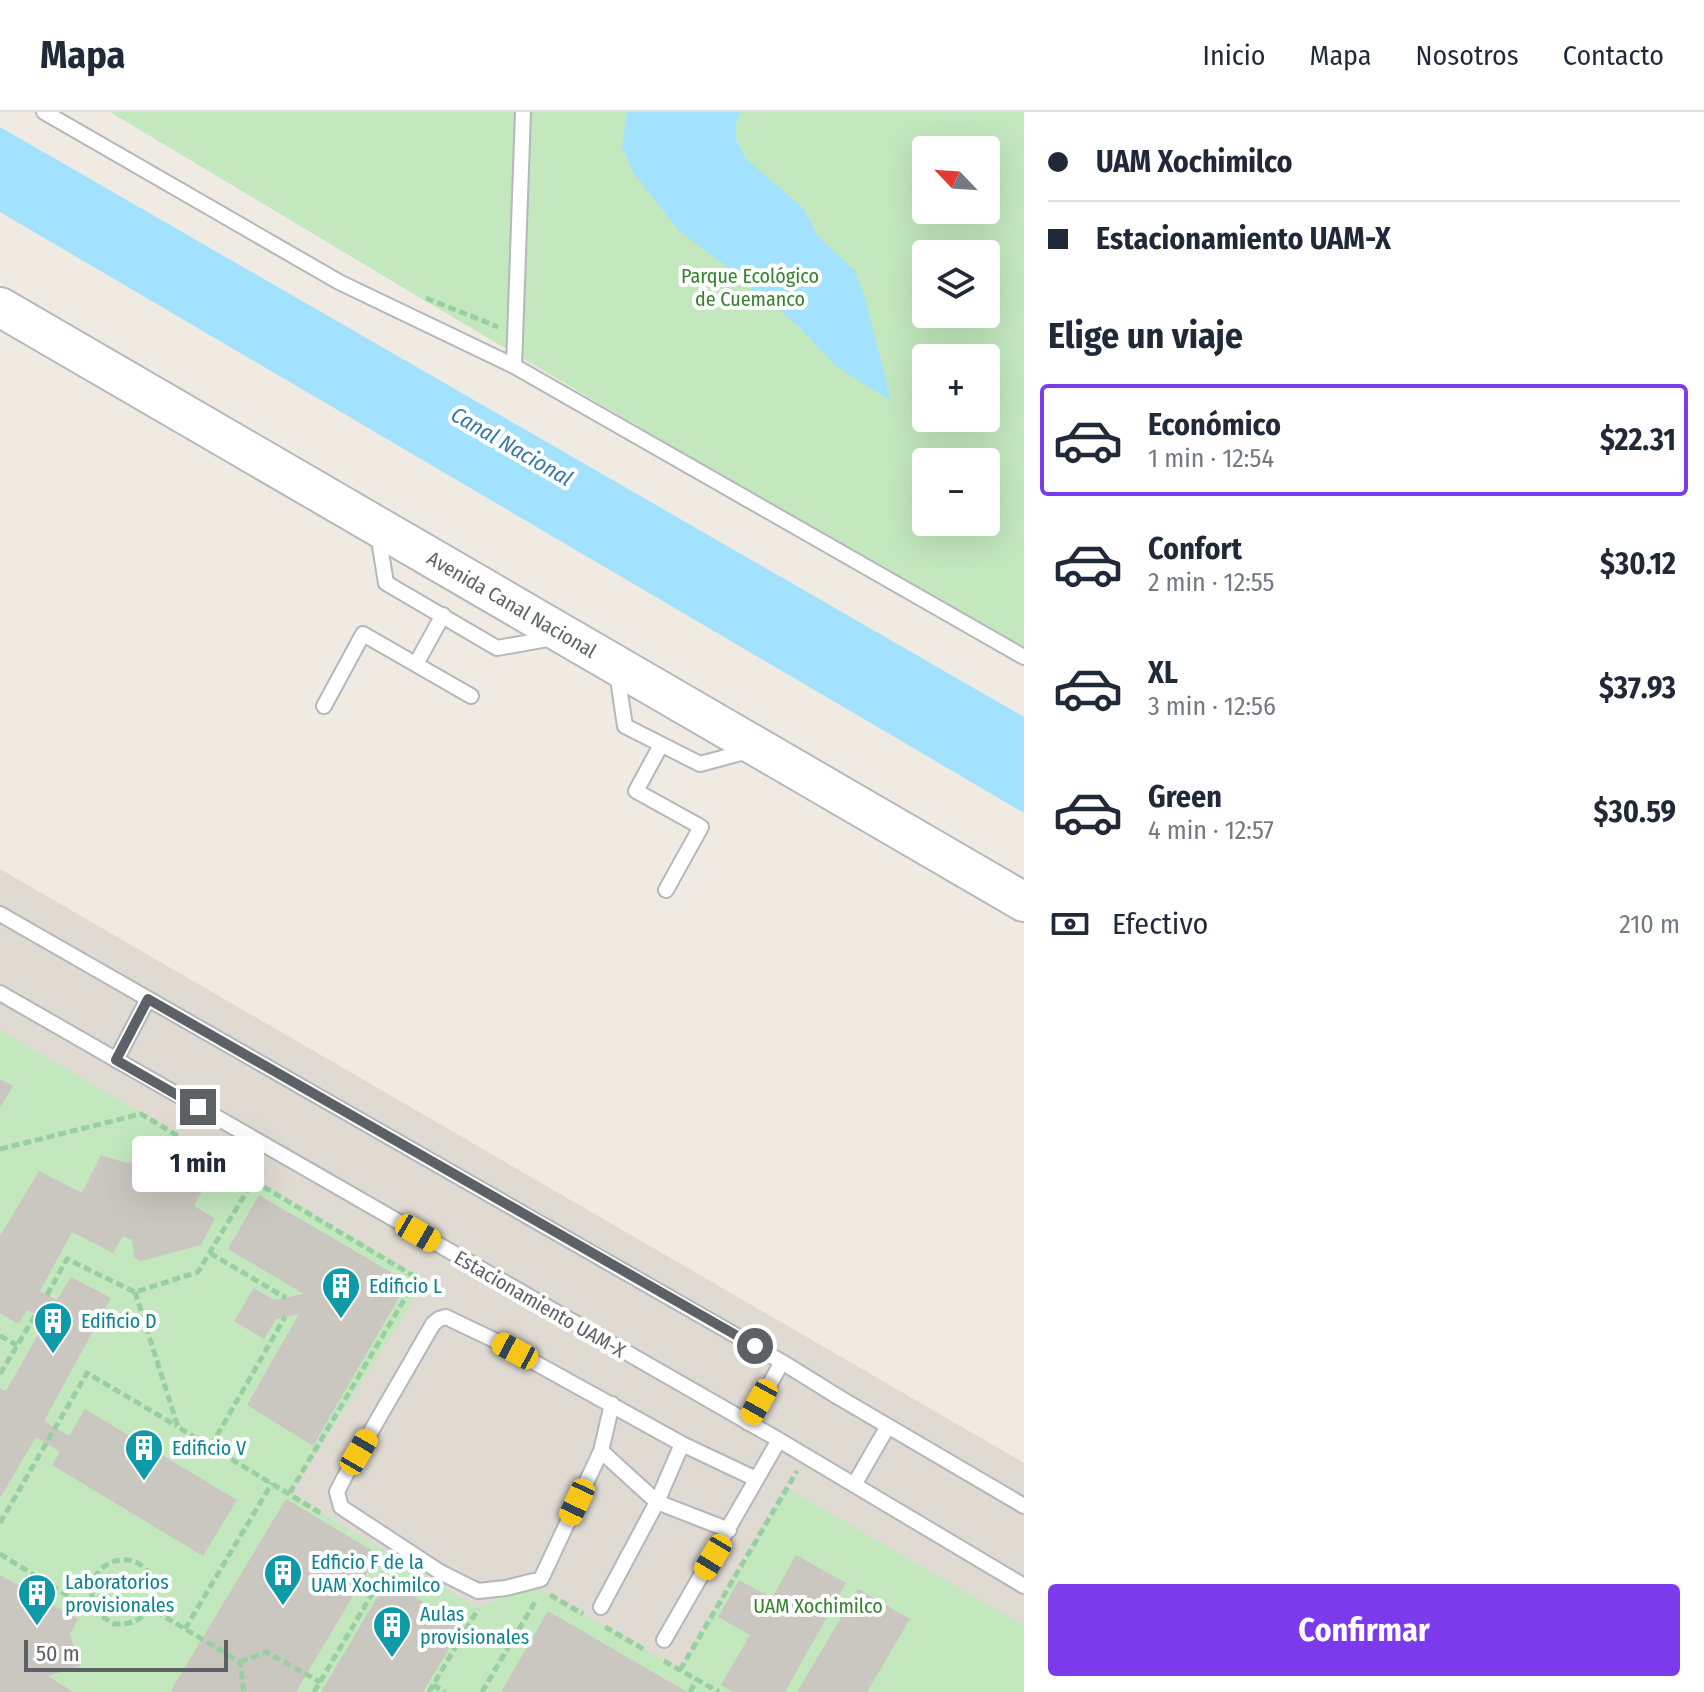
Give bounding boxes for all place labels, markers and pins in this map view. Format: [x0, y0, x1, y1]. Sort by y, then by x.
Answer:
building icon: Edificio L [320, 1265, 362, 1320]
place label: Edificio L [369, 1274, 442, 1298]
building icon: Edificio D [32, 1300, 74, 1355]
place label: Edificio D [81, 1309, 157, 1333]
building icon: Edificio V [123, 1427, 165, 1482]
place label: Edificio V [172, 1436, 247, 1460]
place label: Edficio F de la UAM Xochimilco [311, 1550, 440, 1597]
building icon: Edficio F de la UAM Xochimilco [262, 1552, 304, 1607]
place label: Laboratorios provisionales [65, 1570, 174, 1617]
building icon: Laboratorios provisionales [16, 1572, 58, 1627]
place label: Aulas provisionales [420, 1602, 529, 1649]
building icon: Aulas provisionales [371, 1604, 413, 1659]

